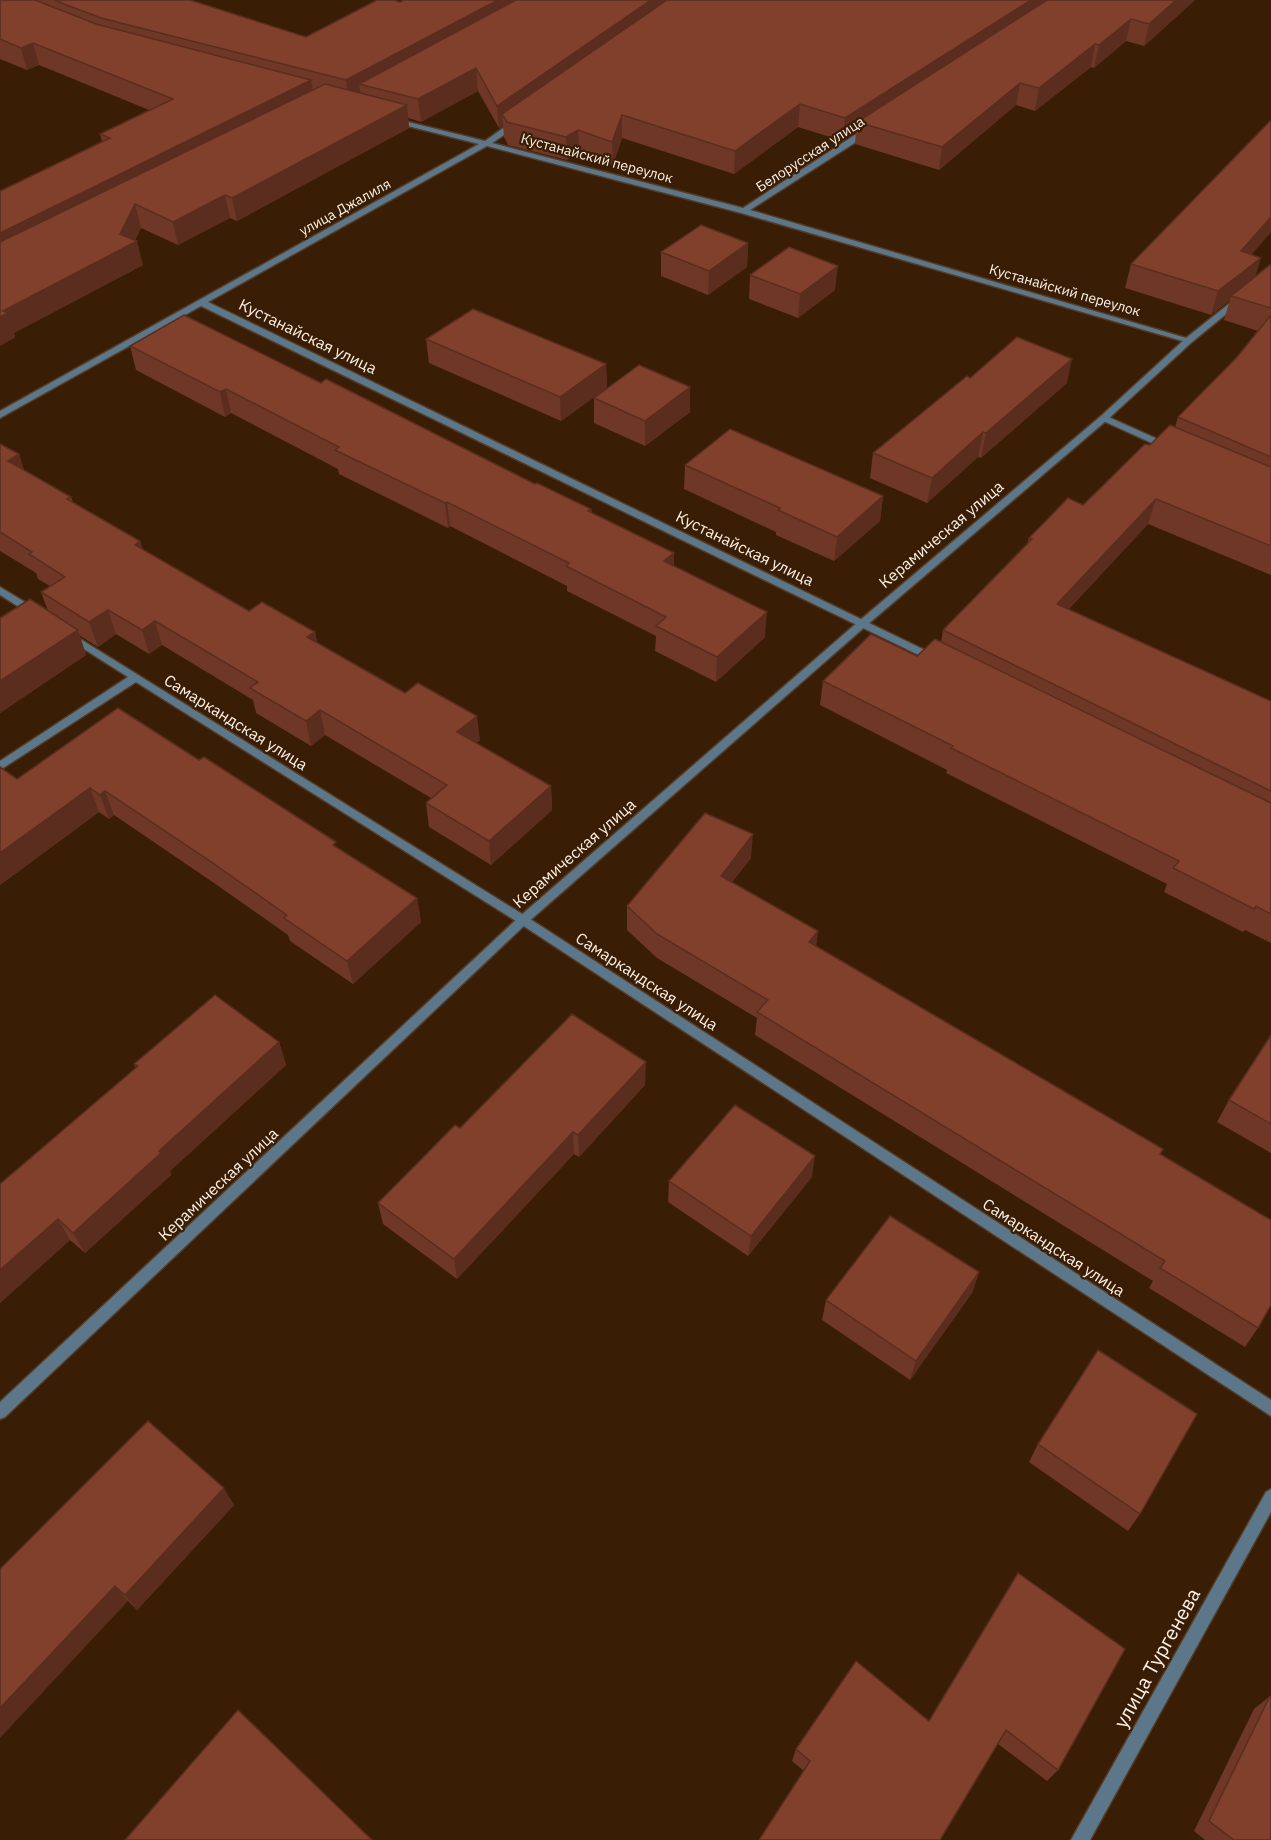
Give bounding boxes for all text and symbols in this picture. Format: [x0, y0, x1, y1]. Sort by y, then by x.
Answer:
street label: Белорусская улица [752, 112, 868, 196]
street label: Кустанайский переулок [519, 129, 675, 187]
street label: улица Джалиля [296, 174, 394, 240]
street label: Кустанайский переулок [987, 260, 1143, 320]
street label: Кустанайская улица [236, 294, 381, 378]
street label: Керамическая улица [875, 476, 1008, 592]
street label: Кустанайская улица [673, 506, 818, 590]
street label: Самаркандская улица [161, 670, 312, 775]
street label: Керамическая улица [508, 794, 640, 912]
street label: Самаркандская улица [572, 928, 722, 1035]
street label: Керамическая улица [154, 1123, 282, 1245]
street label: Самаркандская улица [979, 1194, 1129, 1301]
street label: улица Тургенева [1107, 1583, 1206, 1733]

